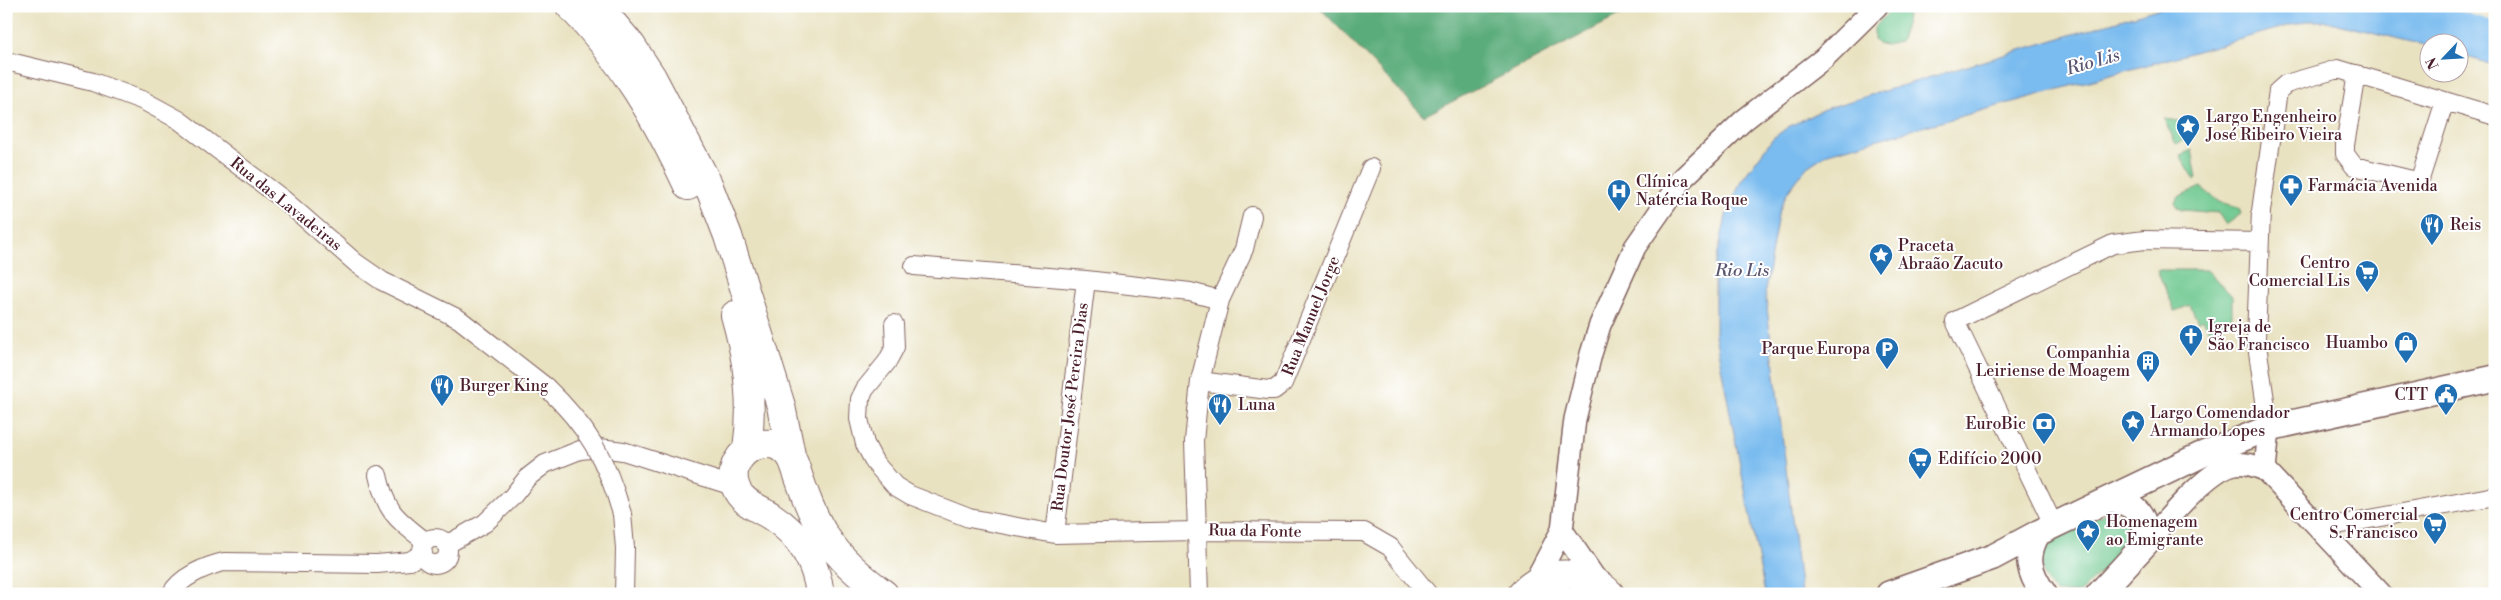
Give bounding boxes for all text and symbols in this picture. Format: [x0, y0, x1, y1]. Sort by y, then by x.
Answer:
north arrow [2418, 32, 2468, 82]
water label: Rio Lis [2063, 43, 2123, 81]
text: N [2423, 54, 2444, 72]
place label: Largo Engenheiro José Ribeiro Vieira [2205, 107, 2343, 145]
place icon: Largo Engenheiro José Ribeiro Vieira [2175, 113, 2201, 147]
street label: Rua das Lavadeiras [226, 153, 346, 255]
place label: Clínica Natércia Roque [1636, 172, 1748, 210]
pharmacy icon: Farmácia Avenida [2278, 173, 2304, 207]
place label: Farmácia Avenida [2308, 176, 2439, 196]
hospital icon: Clínica Natércia Roque [1606, 178, 1632, 212]
restaurant icon: Reis [2419, 212, 2445, 246]
place label: Reis [2450, 215, 2481, 235]
place label: Praceta Abraão Zacuto [1897, 236, 2003, 274]
place icon: Praceta Abraão Zacuto [1868, 242, 1894, 276]
street label: Rua Manuel Jorge [1278, 253, 1344, 379]
place label: Centro Comercial Lis [2249, 253, 2350, 291]
water label: Rio Lis [1714, 259, 1770, 282]
supermarket icon: Centro Comercial Lis [2354, 259, 2380, 293]
street label: Rua Doutor José Pereira Dias [1047, 301, 1093, 513]
place label: Igreja de São Francisco [2208, 317, 2310, 355]
church icon: Igreja de São Francisco [2178, 323, 2204, 357]
shop icon: Huambo [2393, 330, 2419, 364]
place label: Huambo [2326, 333, 2388, 353]
parking icon: Parque Europa [1874, 336, 1900, 370]
place label: Parque Europa [1761, 339, 1871, 359]
place label: Companhia Leiriense de Moagem [1976, 343, 2131, 381]
building icon: Companhia Leiriense de Moagem [2135, 349, 2161, 383]
restaurant icon: Burger King [429, 373, 455, 407]
place label: Burger King [459, 376, 549, 396]
public building icon: CTT [2433, 382, 2459, 416]
place label: CTT [2394, 385, 2428, 405]
restaurant icon: Luna [1207, 392, 1233, 426]
place label: Luna [1238, 395, 1276, 415]
place label: Largo Comendador Armando Lopes [2149, 403, 2290, 441]
place icon: Largo Comendador Armando Lopes [2120, 409, 2146, 443]
bank icon: EuroBic [2031, 411, 2057, 445]
place label: EuroBic [1966, 414, 2026, 434]
supermarket icon: Edifício 2000 [1907, 446, 1933, 480]
place label: Edifício 2000 [1938, 449, 2042, 469]
place label: Centro Comercial S. Francisco [2290, 505, 2418, 543]
supermarket icon: Centro Comercial S. Francisco [2422, 511, 2448, 545]
place label: Homenagem ao Emigrante [2106, 512, 2204, 550]
place icon: Homenagem ao Emigrante [2075, 518, 2101, 552]
street label: Rua da Fonte [1208, 520, 1302, 542]

